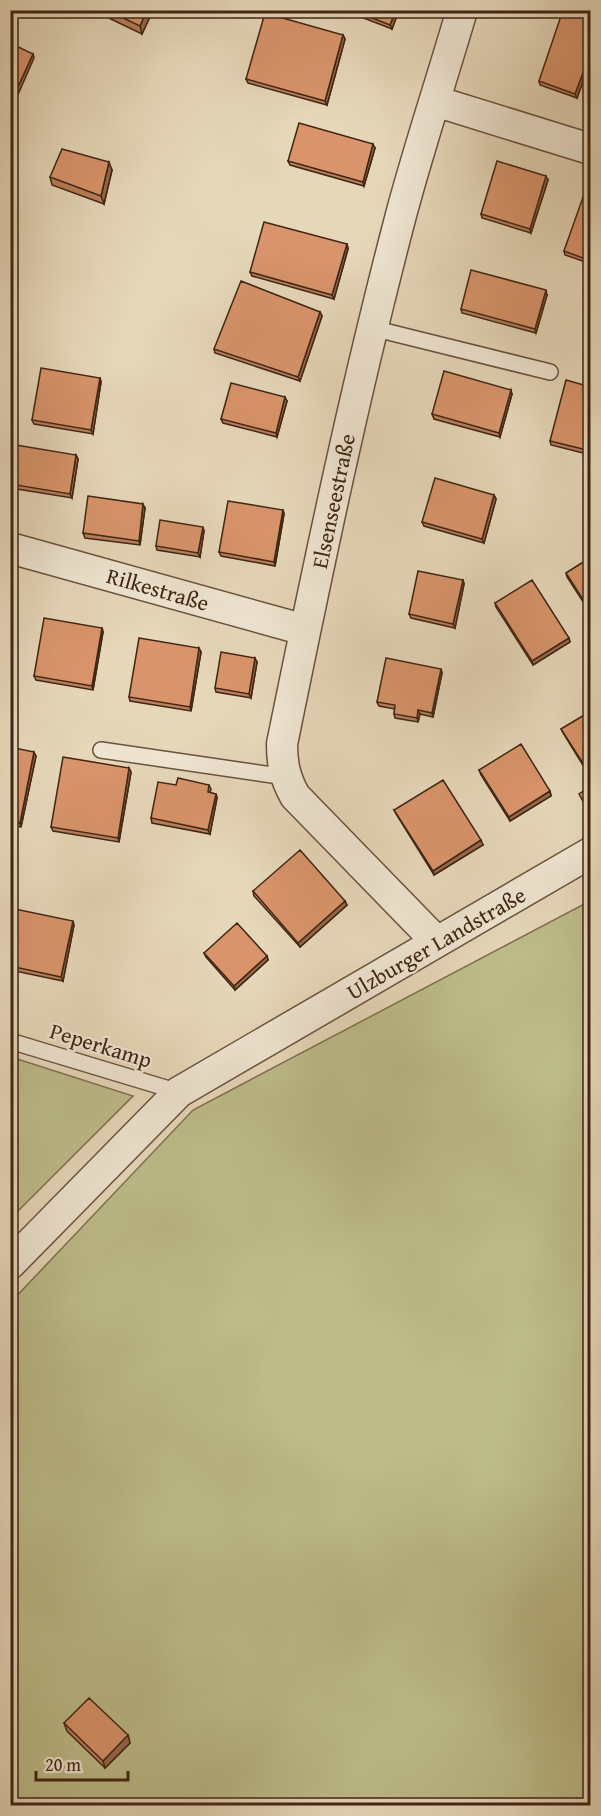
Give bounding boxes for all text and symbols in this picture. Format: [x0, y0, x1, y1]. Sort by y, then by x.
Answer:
street label: Elsenseestraße [303, 431, 363, 571]
street label: Rilkestraße [103, 559, 213, 619]
street label: Ulzburger Landstraße [341, 879, 531, 1007]
street label: Peperkamp [46, 1014, 156, 1076]
scale bar [36, 1744, 128, 1782]
text: 20 m [45, 1751, 81, 1778]

